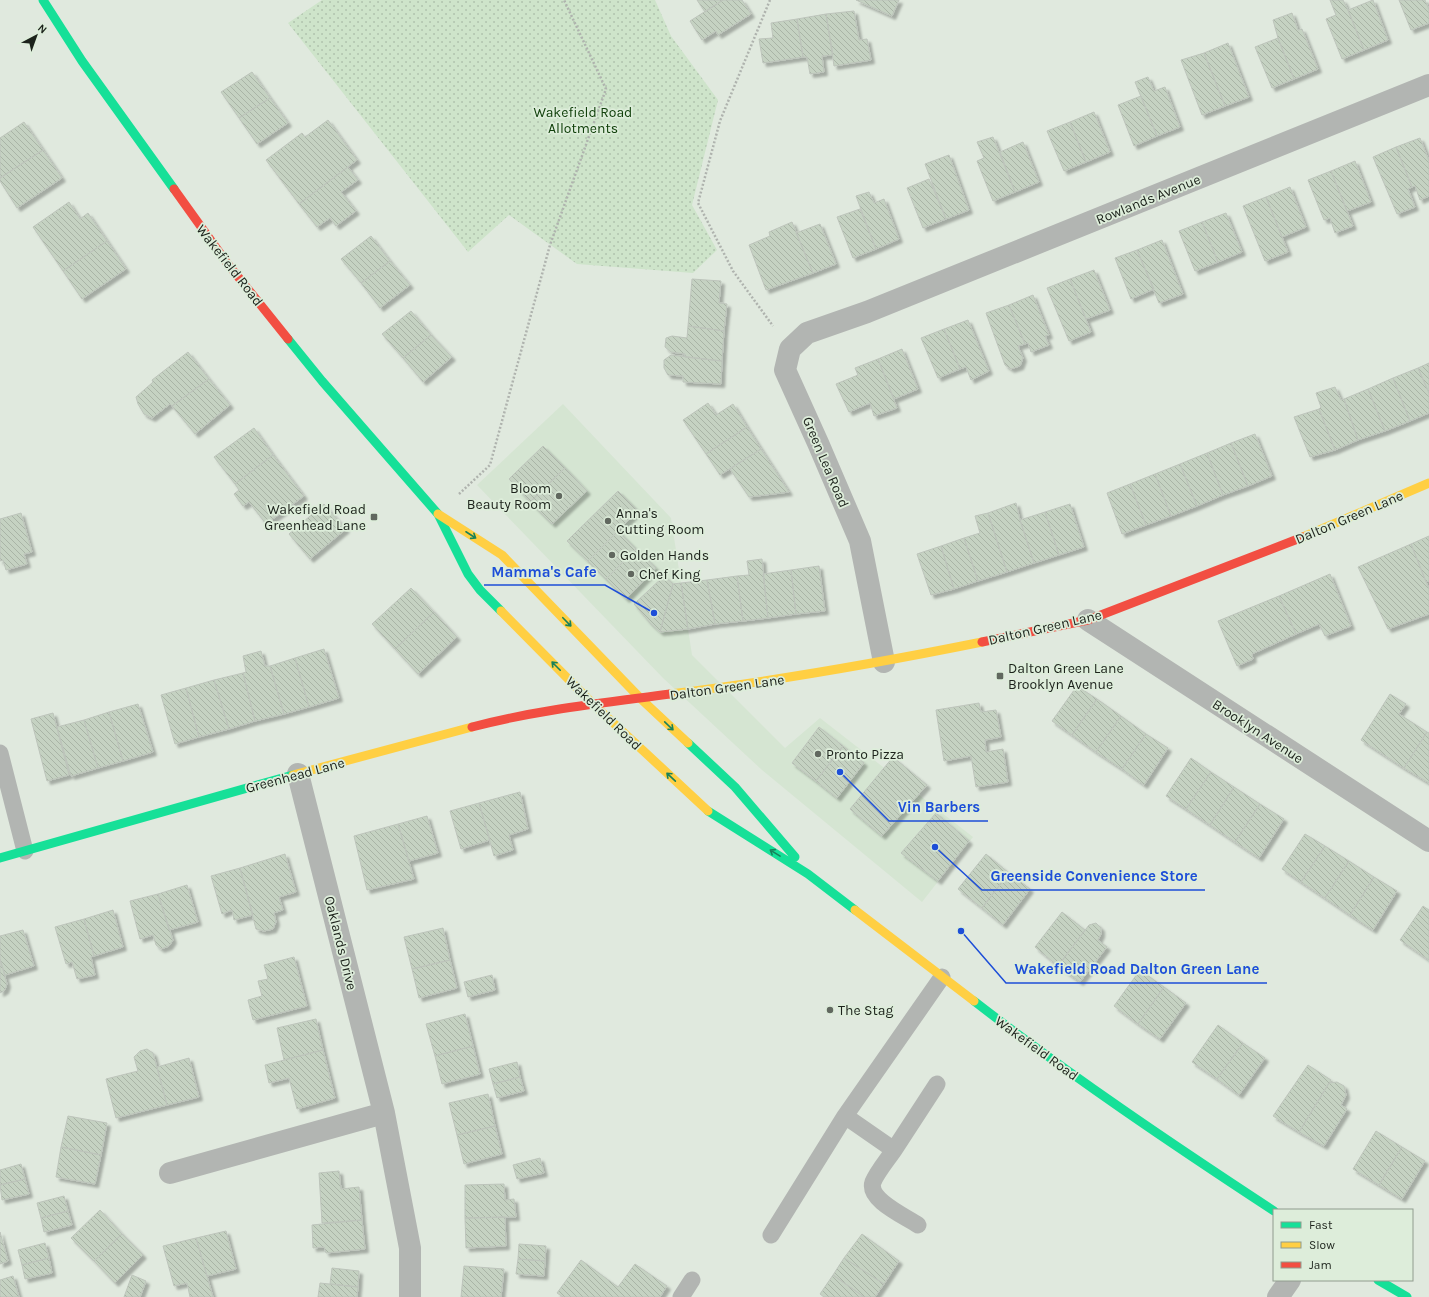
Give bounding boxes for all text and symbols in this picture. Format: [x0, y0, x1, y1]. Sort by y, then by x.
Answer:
north arrow [16, 16, 56, 56]
text: N [35, 21, 49, 36]
park label: Wakefield Road Allotments [534, 104, 632, 137]
street label: Rowlands Avenue [1093, 171, 1203, 228]
street label: Wakefield Road [192, 221, 267, 309]
street label: Green Lea Road [799, 414, 852, 510]
place label: Bloom Beauty Room [467, 480, 551, 513]
street label: Dalton Green Lane [1293, 487, 1406, 548]
marker: Bloom Beauty Room [554, 491, 564, 501]
place label: Wakefield Road Greenhead Lane [264, 501, 366, 534]
place label: Anna's Cutting Room [616, 505, 704, 538]
marker: Wakefield Road Greenhead Lane [369, 512, 379, 522]
marker: Anna's Cutting Room [603, 516, 613, 526]
one-way arrow [465, 531, 476, 539]
place label: Golden Hands [620, 547, 709, 564]
marker: Golden Hands [607, 550, 617, 560]
callout: Mamma's Cafe [484, 558, 605, 585]
text: Mamma's Cafe [491, 563, 597, 581]
place label: Chef King [639, 566, 700, 583]
marker: Chef King [626, 569, 636, 579]
street label: Dalton Green Lane [987, 606, 1103, 649]
one-way arrow [562, 617, 572, 627]
place label: Dalton Green Lane Brooklyn Avenue [1008, 660, 1124, 693]
one-way arrow [551, 661, 561, 671]
street label: Dalton Green Lane [669, 671, 786, 704]
marker: Dalton Green Lane Brooklyn Avenue [995, 671, 1005, 681]
street label: Wakefield Road [562, 673, 645, 754]
street label: Brooklyn Avenue [1209, 696, 1306, 767]
one-way arrow [664, 721, 674, 731]
place label: Pronto Pizza [826, 746, 904, 763]
marker: Pronto Pizza [813, 749, 823, 759]
street label: Greenhead Lane [244, 754, 346, 797]
one-way arrow [666, 772, 676, 781]
callout: Vin Barbers [889, 794, 988, 821]
text: Vin Barbers [898, 798, 980, 816]
one-way arrow [770, 849, 781, 857]
callout: Greenside Convenience Store [982, 863, 1205, 890]
text: Greenside Convenience Store [990, 867, 1198, 885]
street label: Oaklands Drive [321, 894, 360, 992]
callout: Wakefield Road Dalton Green Lane [1006, 956, 1267, 983]
text: Wakefield Road Dalton Green Lane [1015, 960, 1259, 978]
place label: The Stag [838, 1002, 893, 1019]
marker: The Stag [825, 1005, 835, 1015]
street label: Wakefield Road [992, 1012, 1082, 1084]
legend [1273, 1209, 1413, 1281]
text: Fast [1309, 1218, 1333, 1232]
text: Slow [1309, 1238, 1335, 1252]
text: Jam [1309, 1258, 1332, 1272]

